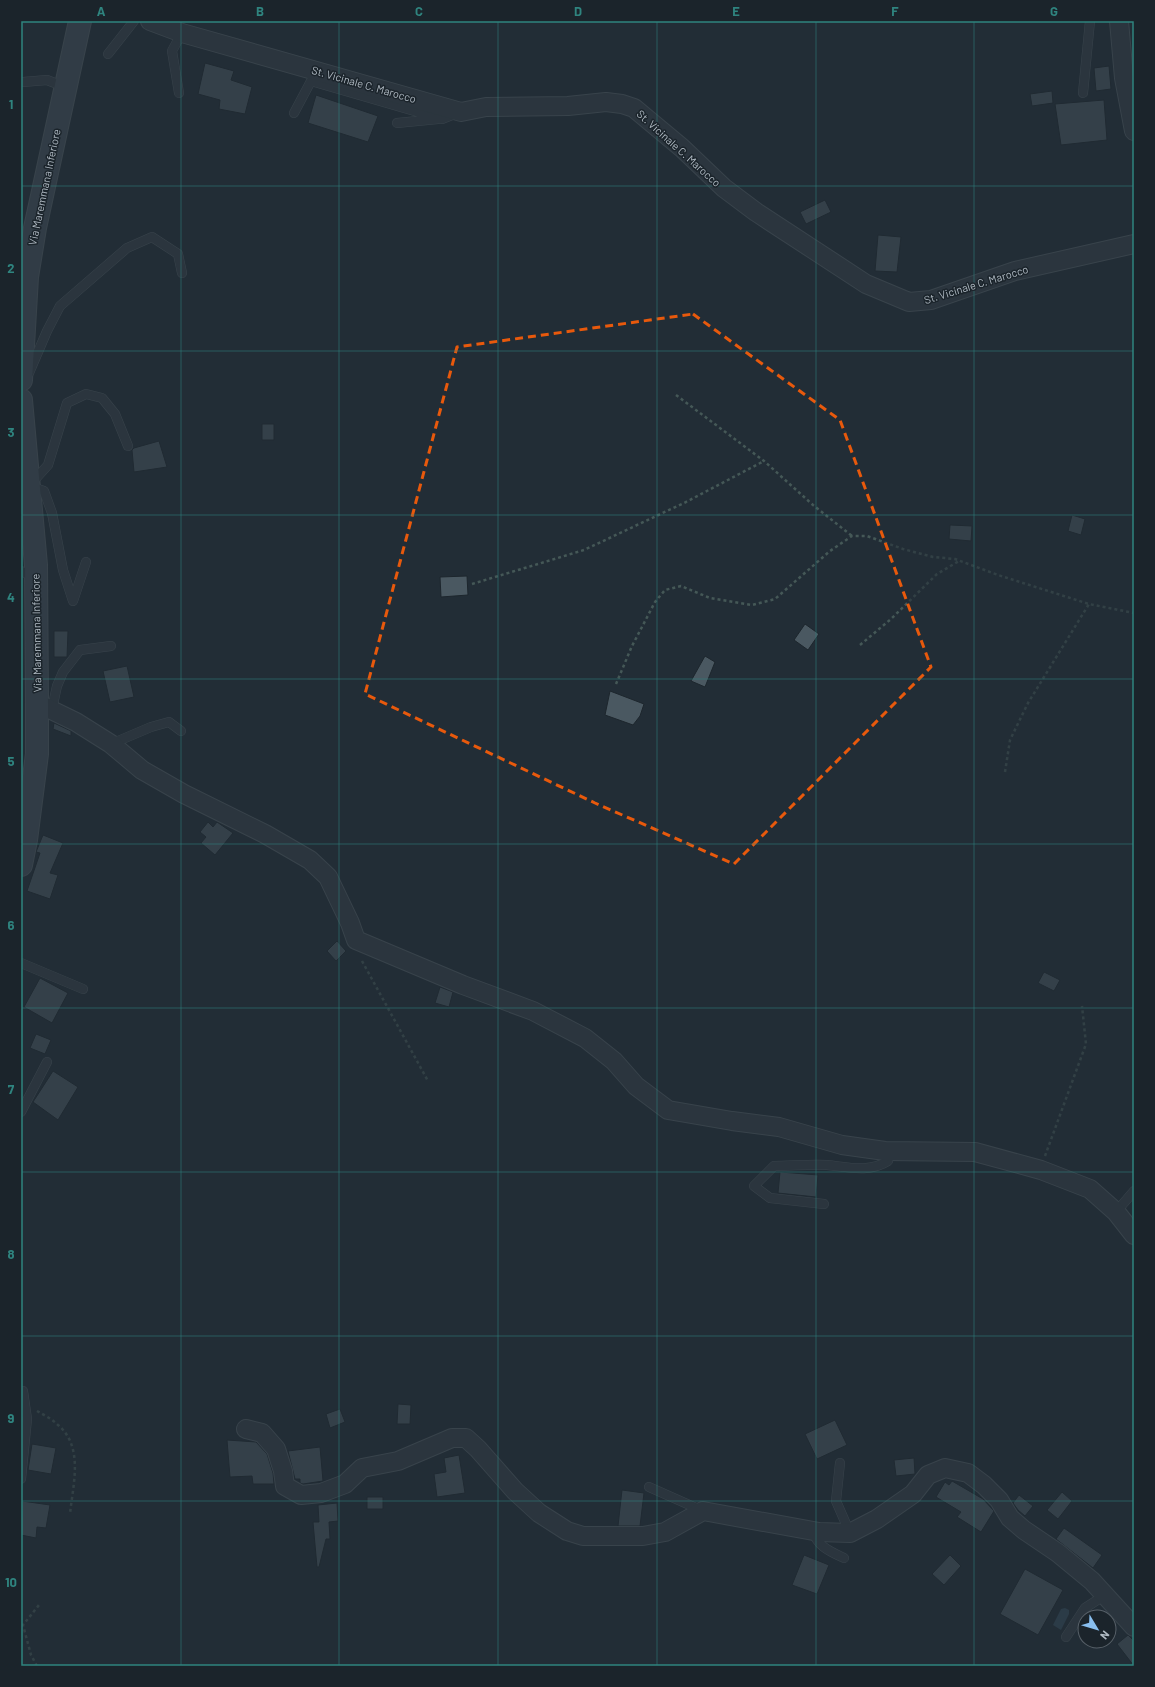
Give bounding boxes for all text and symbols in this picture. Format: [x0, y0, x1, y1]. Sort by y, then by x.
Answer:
text: A [97, 3, 106, 19]
text: B [256, 3, 264, 19]
text: C [415, 3, 423, 19]
text: D [574, 3, 582, 19]
text: E [732, 3, 740, 19]
text: F [891, 3, 899, 19]
text: G [1050, 3, 1058, 19]
street label: St. Vicinale C. Marocco [310, 63, 418, 105]
text: 1 [9, 96, 13, 112]
street label: St. Vicinale C. Marocco [634, 107, 724, 189]
street label: Via Maremmana Inferiore [25, 127, 63, 246]
text: 2 [7, 260, 15, 276]
street label: St. Vicinale C. Marocco [922, 262, 1030, 306]
text: 3 [7, 424, 15, 440]
street label: Via Maremmana Inferiore [28, 573, 44, 692]
text: 4 [7, 589, 15, 605]
text: 5 [7, 753, 15, 769]
text: 6 [8, 917, 15, 933]
text: 7 [8, 1081, 15, 1097]
text: 8 [7, 1246, 15, 1262]
text: 9 [8, 1410, 15, 1426]
text: 10 [5, 1574, 17, 1590]
north arrow [1077, 1609, 1117, 1649]
text: N [1098, 1629, 1113, 1642]

